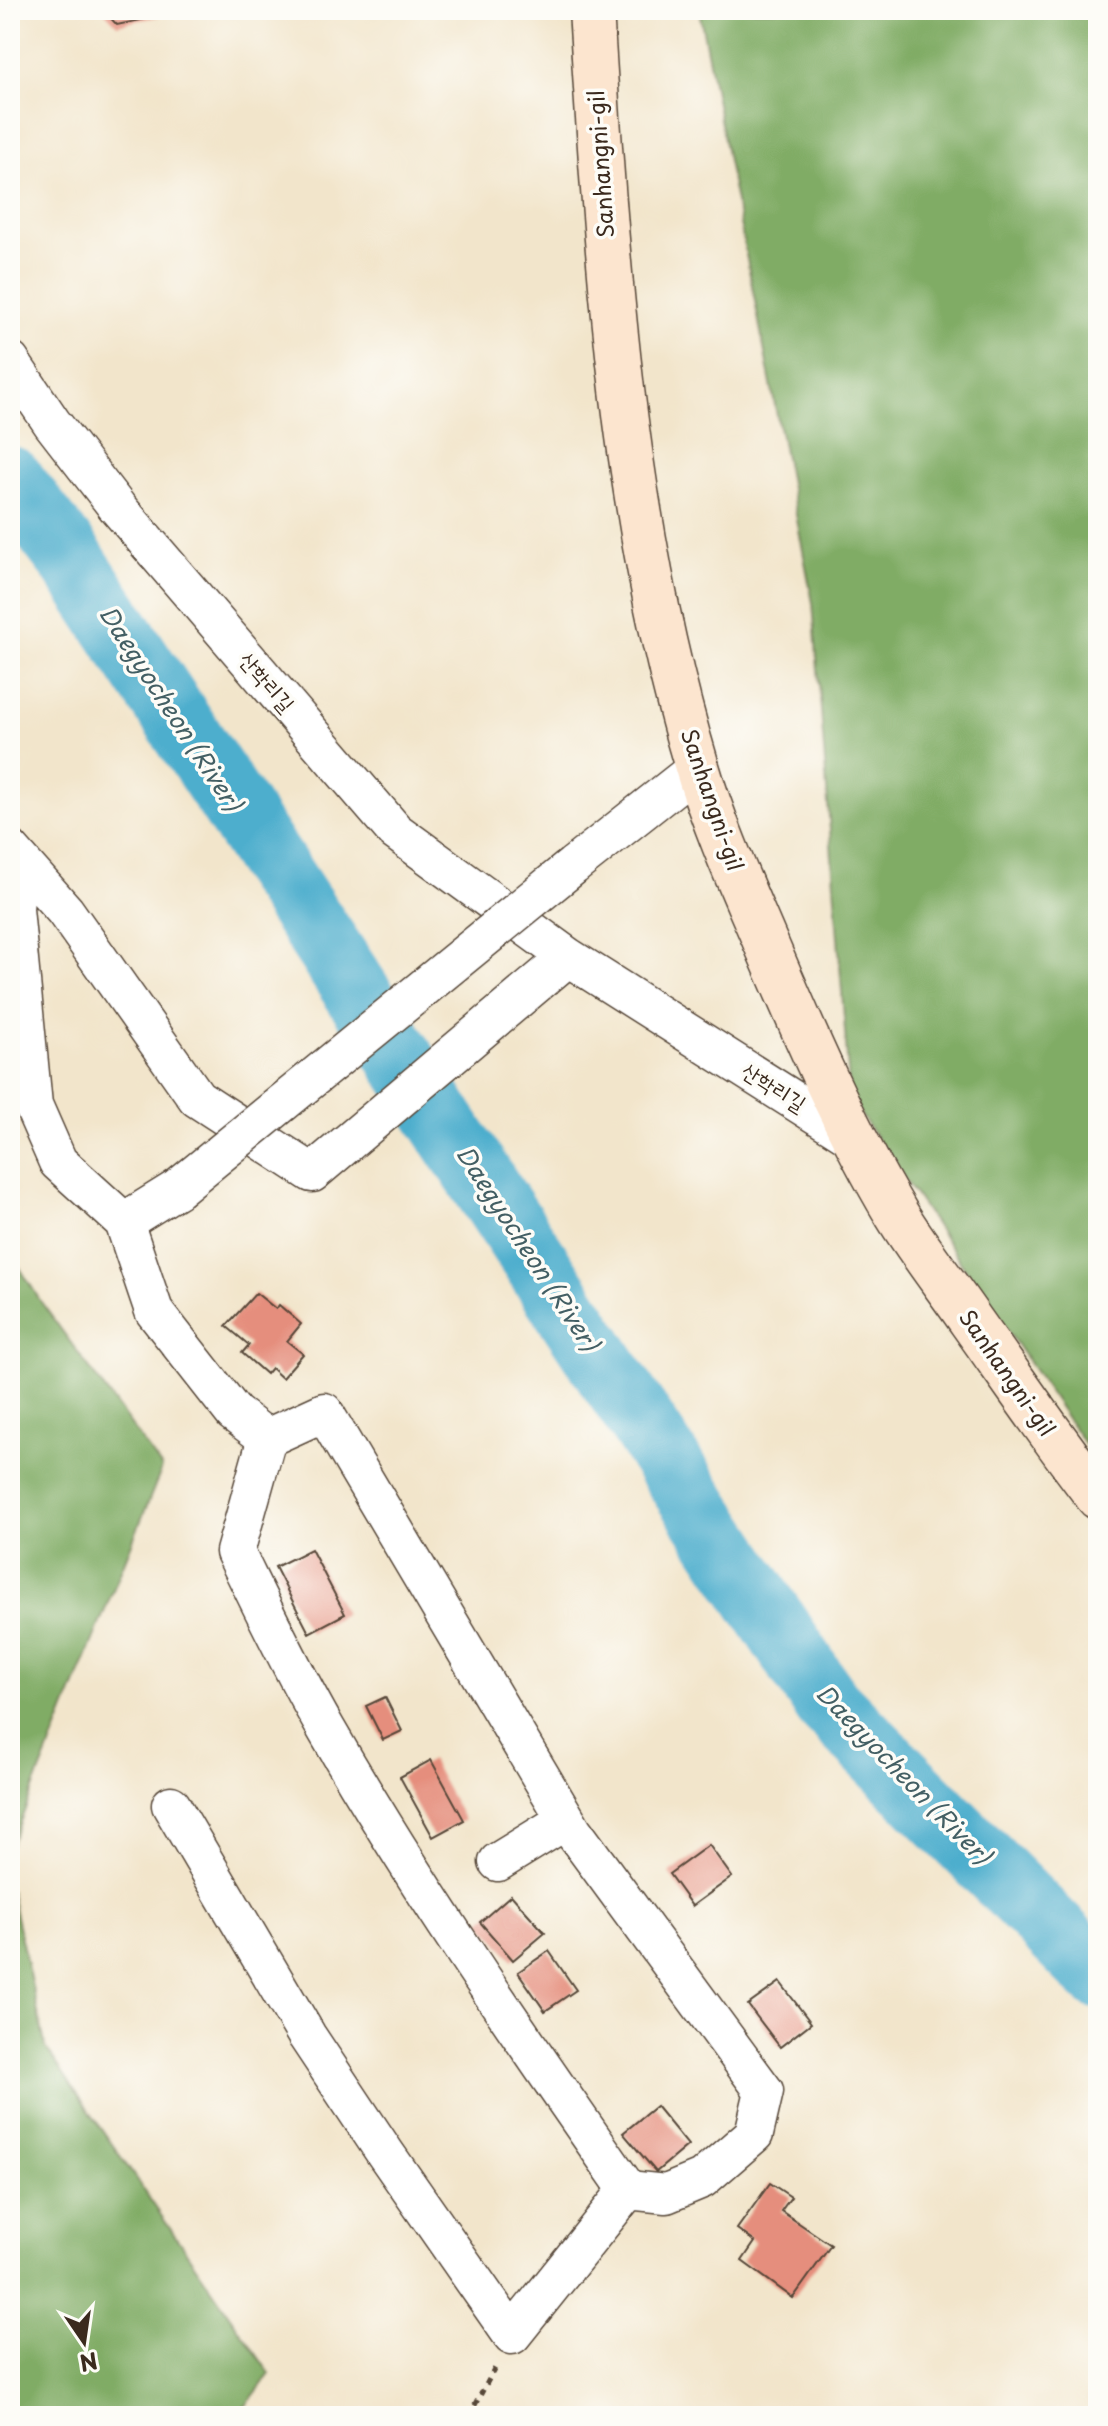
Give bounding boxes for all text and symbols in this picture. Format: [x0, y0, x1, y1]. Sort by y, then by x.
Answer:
street label: Sanhangni-gil [578, 89, 621, 239]
water label: Daegyocheon (River) [92, 598, 253, 819]
street label: 산학리길 [232, 643, 304, 719]
street label: Sanhangni-gil [674, 724, 753, 875]
street label: 산학리길 [736, 1053, 814, 1119]
water label: Daegyocheon (River) [449, 1138, 610, 1359]
street label: Sanhangni-gil [952, 1302, 1064, 1442]
water label: Daegyocheon (River) [809, 1675, 1001, 1873]
north arrow [44, 2302, 124, 2382]
text: N [77, 2345, 101, 2381]

